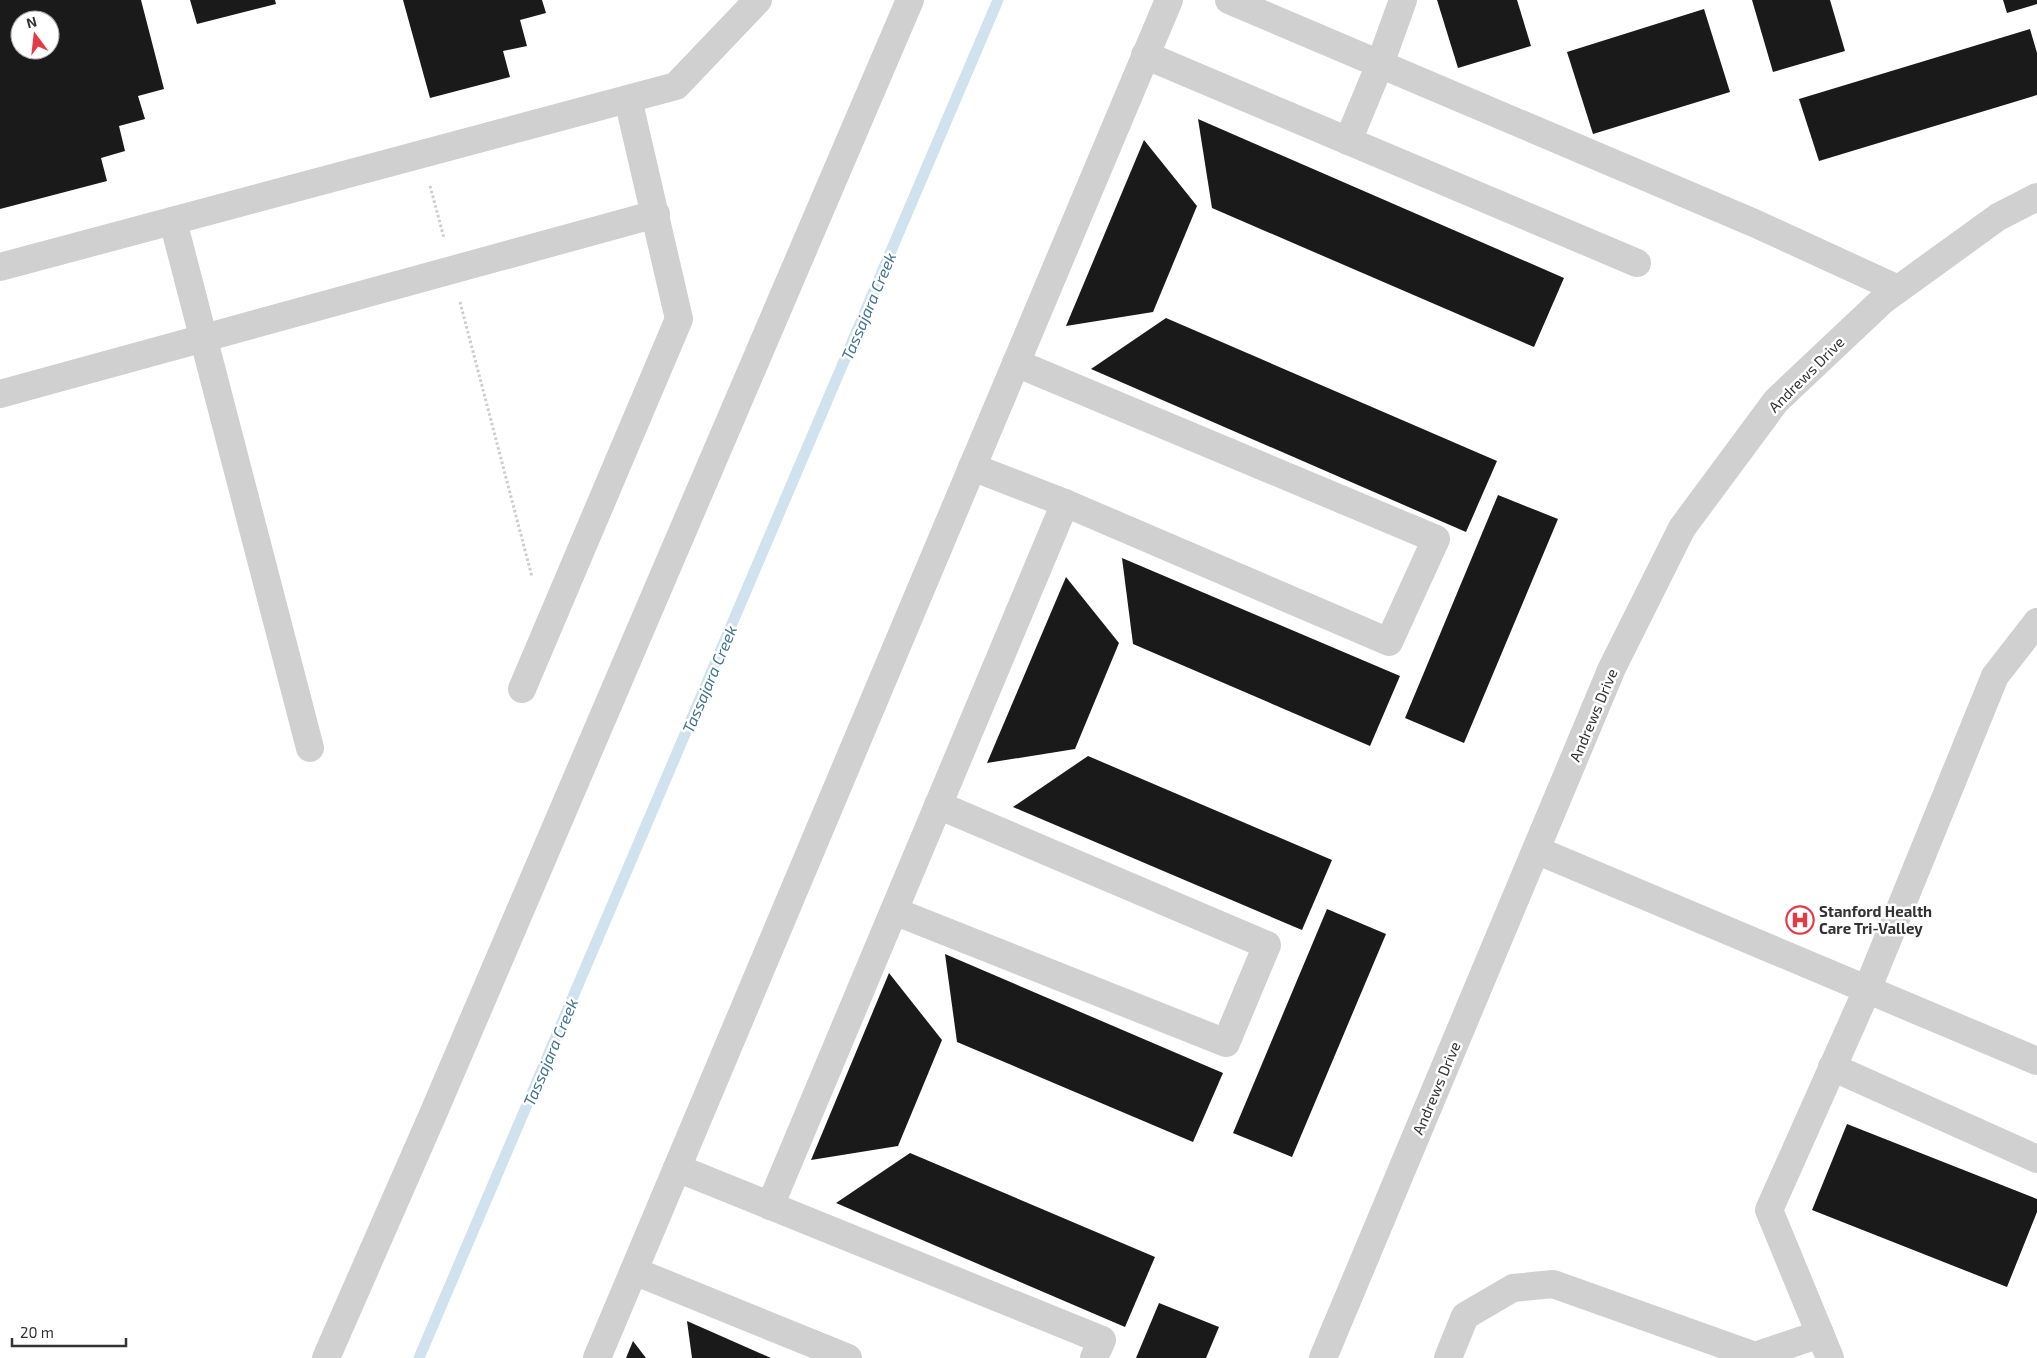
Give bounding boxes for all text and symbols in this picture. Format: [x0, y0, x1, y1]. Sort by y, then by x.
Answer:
north arrow [10, 10, 60, 60]
text: N [24, 12, 39, 31]
water label: Tassajara Creek [837, 249, 900, 363]
street label: Andrews Drive [1764, 332, 1848, 416]
water label: Tassajara Creek [678, 622, 741, 736]
street label: Andrews Drive [1565, 666, 1621, 764]
place label: Stanford Health Care Tri-Valley [1819, 902, 1932, 938]
hospital icon: Stanford Health Care Tri-Valley [1785, 905, 1815, 935]
water label: Tassajara Creek [519, 995, 582, 1109]
street label: Andrews Drive [1408, 1039, 1464, 1137]
scale bar [12, 1316, 126, 1348]
text: 20 m [20, 1323, 54, 1341]

